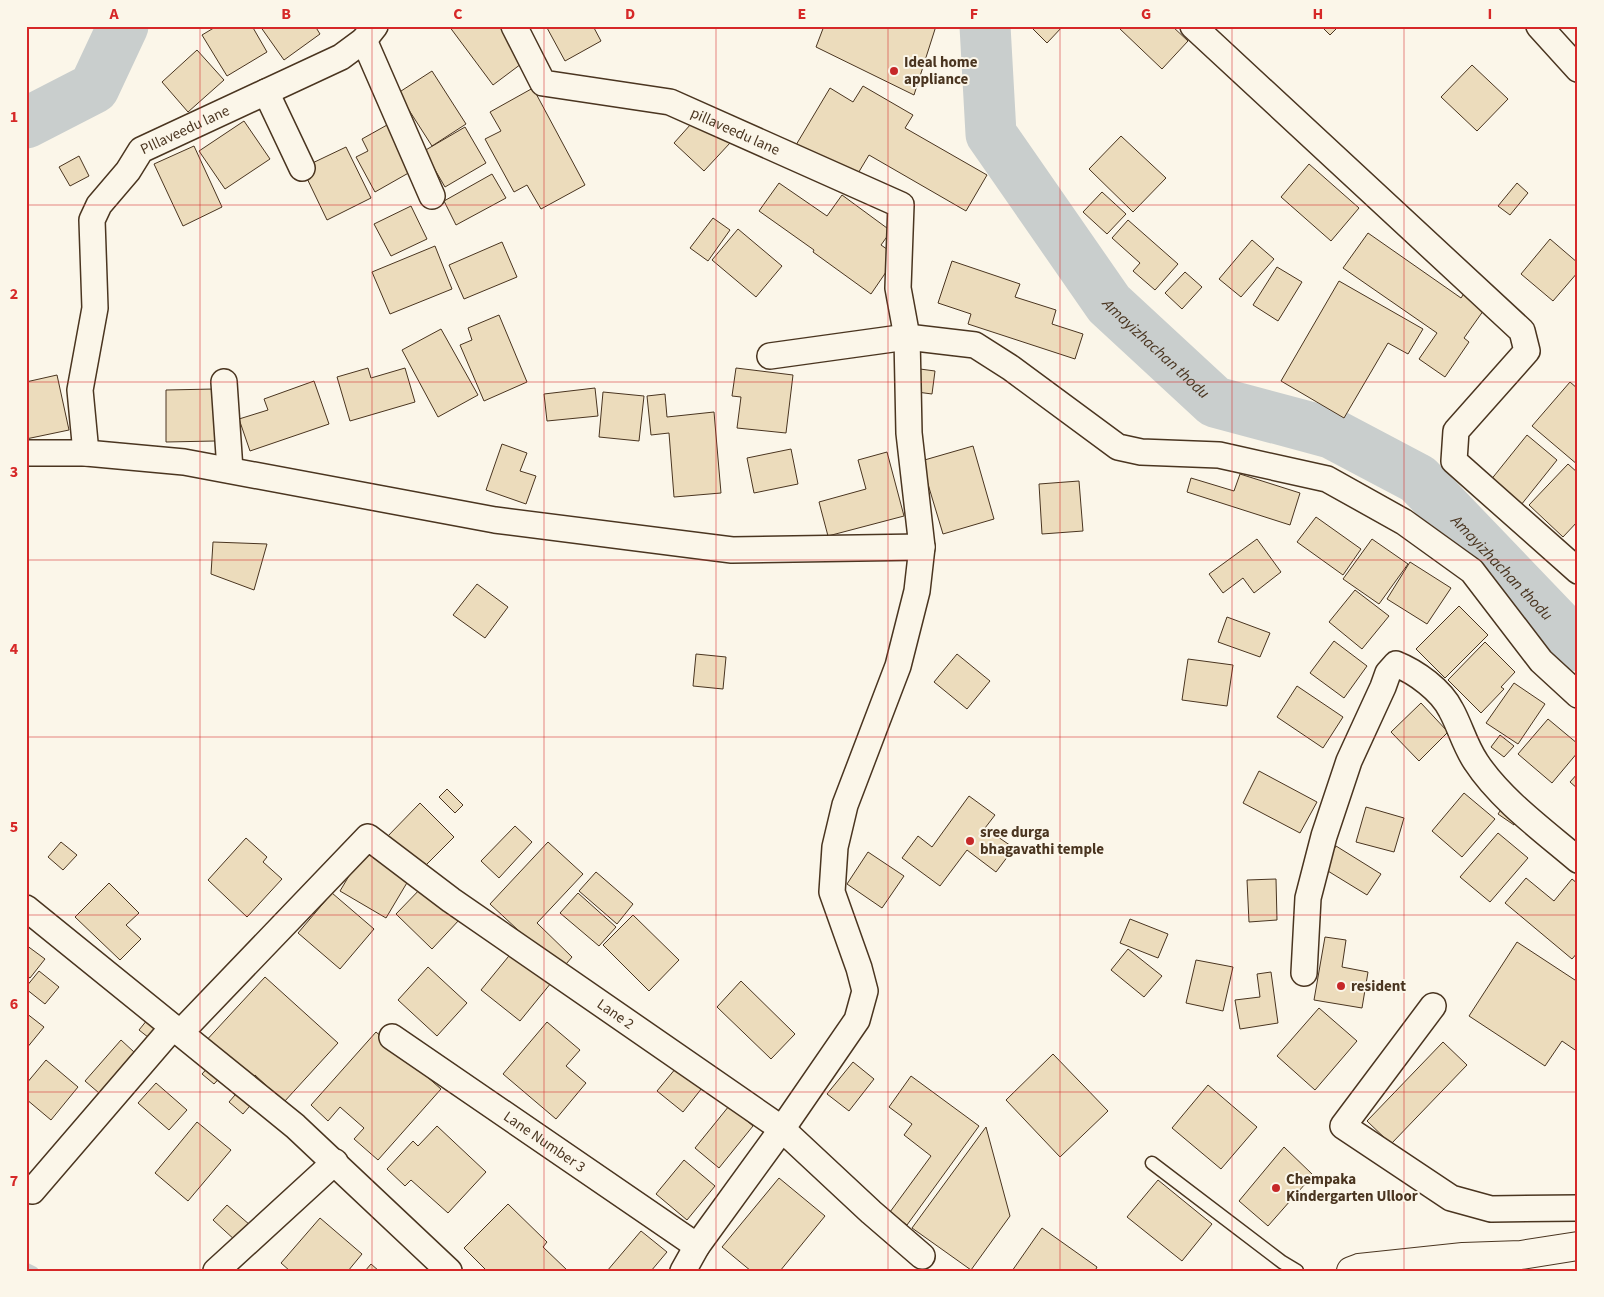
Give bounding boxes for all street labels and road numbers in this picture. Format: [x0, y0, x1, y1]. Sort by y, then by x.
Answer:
street label: PIllaveedu lane [137, 100, 233, 160]
street label: pillaveedu lane [687, 103, 783, 161]
street label: Lane 2 [593, 994, 638, 1035]
street label: Lane Number 3 [499, 1106, 590, 1178]

